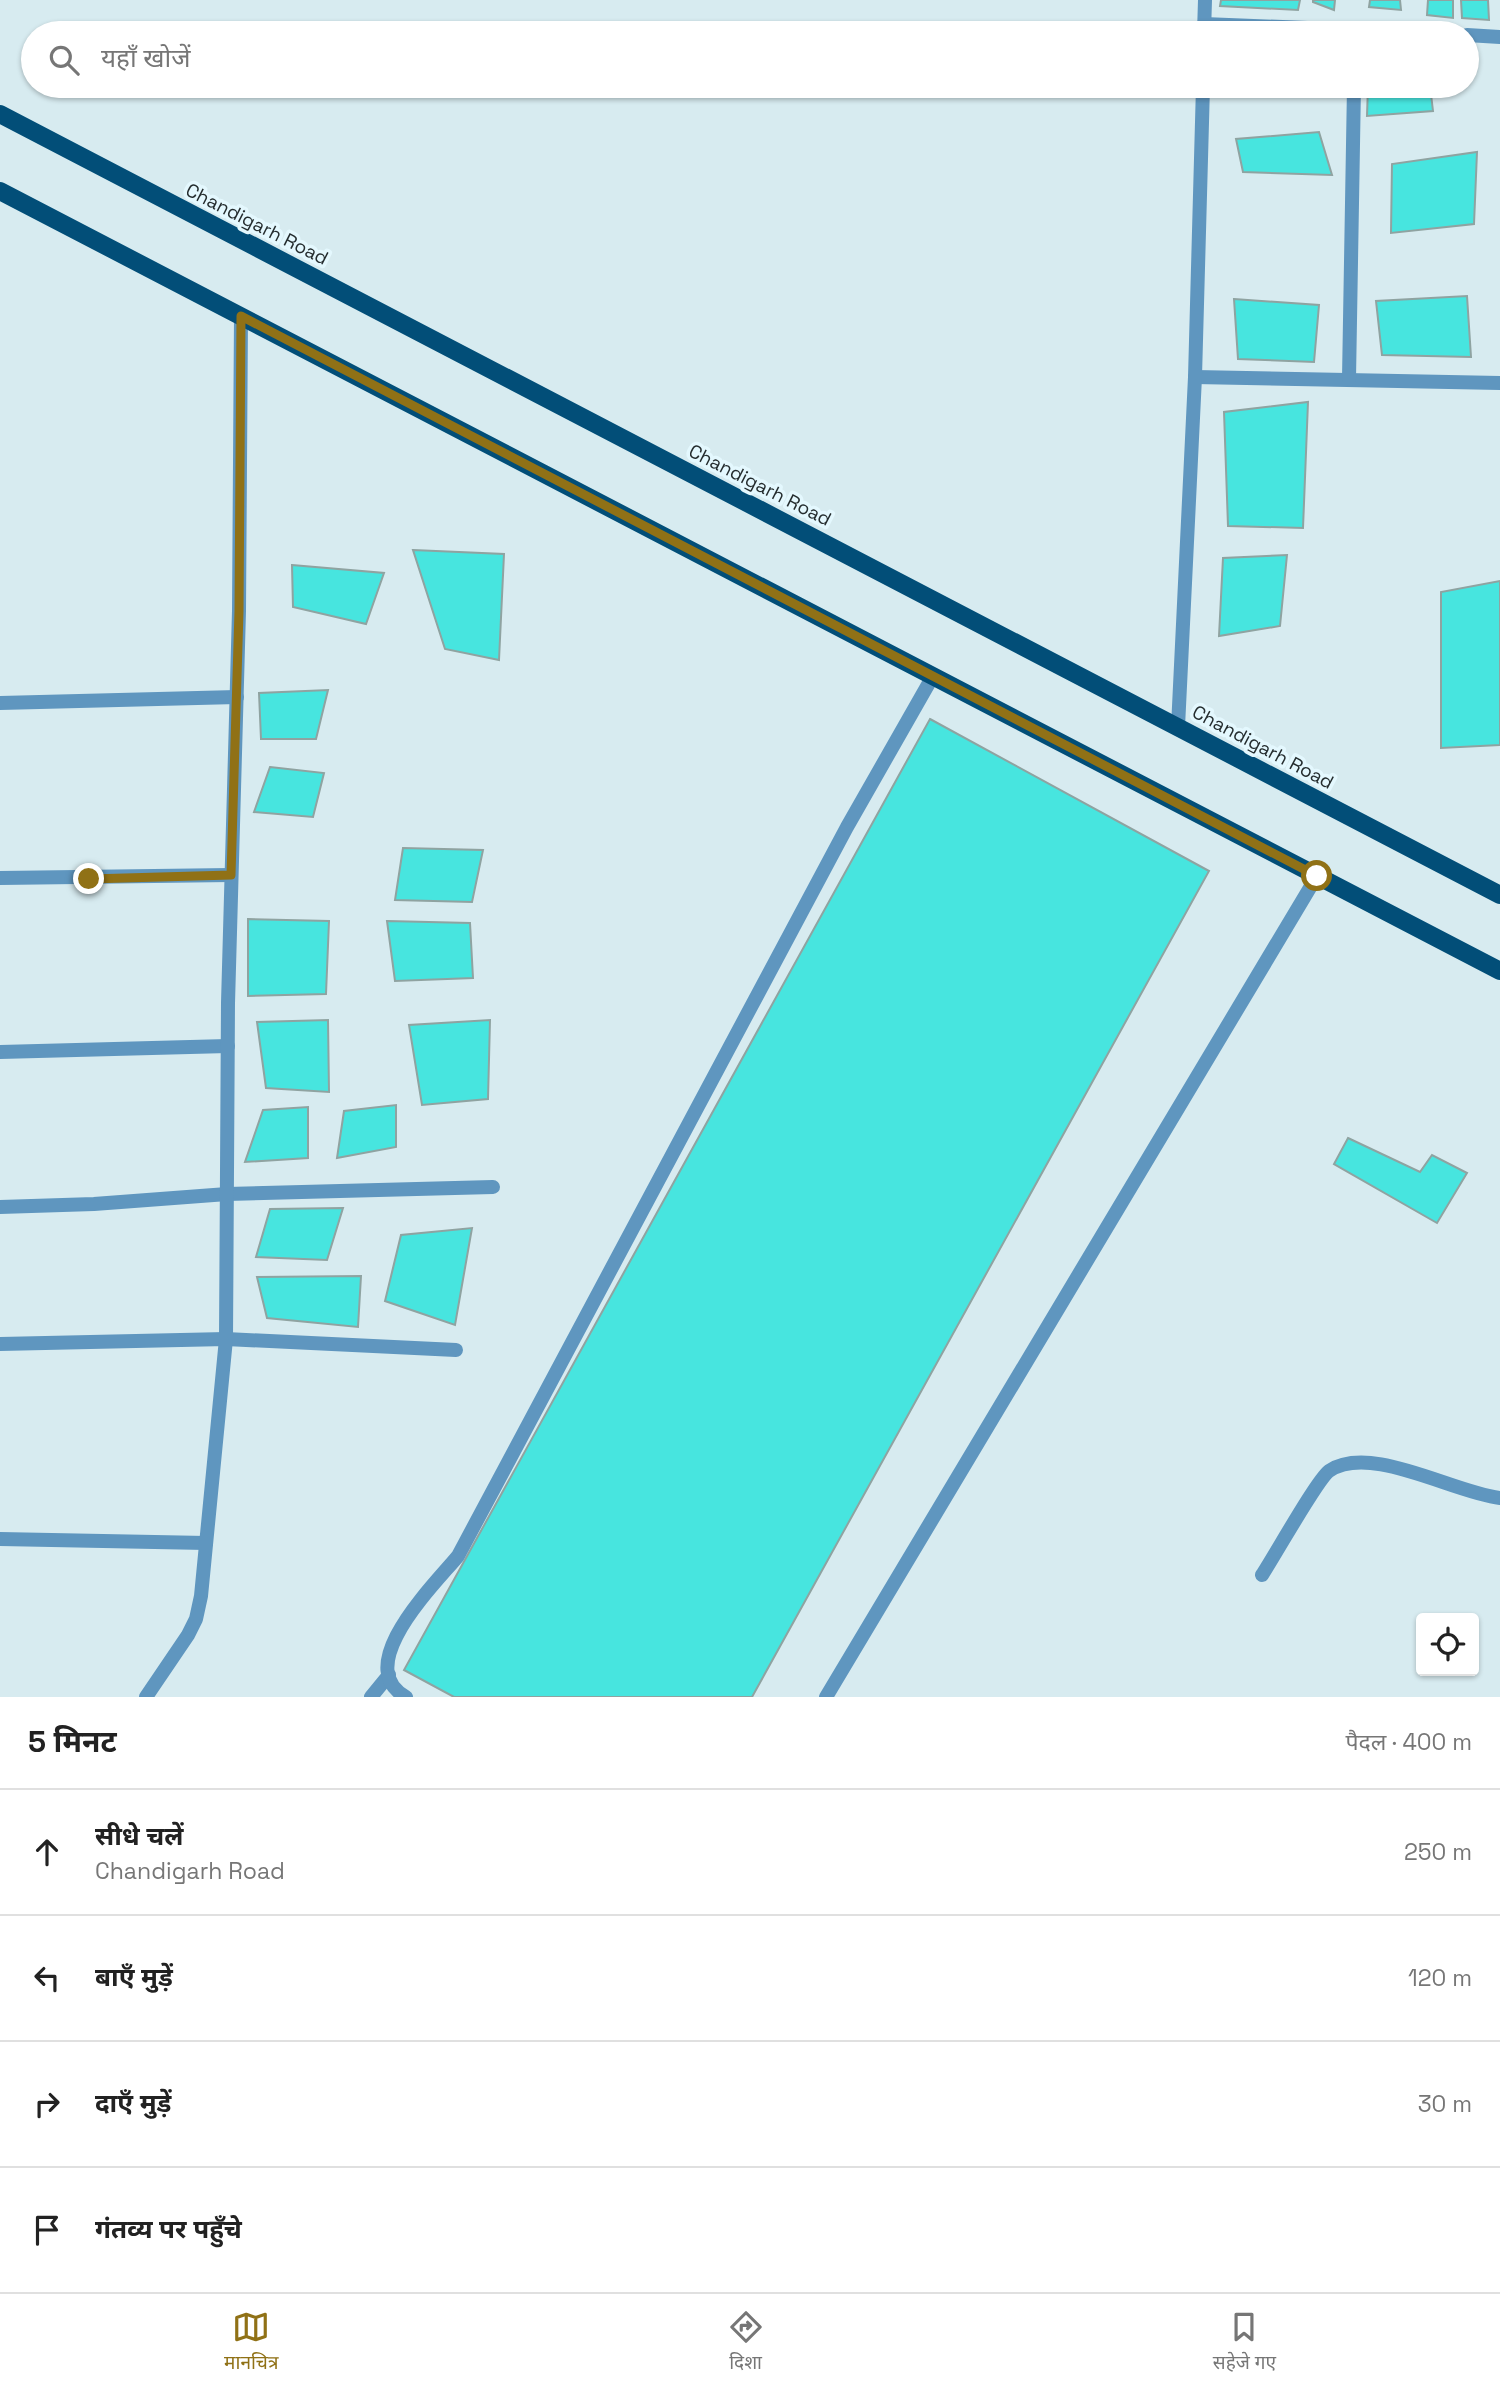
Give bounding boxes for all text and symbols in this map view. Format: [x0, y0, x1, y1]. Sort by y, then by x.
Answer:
search box [21, 21, 1479, 98]
icon: search [45, 41, 83, 79]
text: यहाँ खोजें [101, 41, 191, 75]
street label: Chandigarh Road [181, 177, 333, 271]
street label: Chandigarh Road [684, 438, 836, 532]
street label: Chandigarh Road [1188, 699, 1338, 795]
route start [1301, 860, 1332, 891]
route end [73, 863, 104, 894]
map controls [1416, 1613, 1479, 1676]
button: locate [1416, 1613, 1479, 1676]
text: 5 मिनट [28, 1722, 117, 1761]
text: पैदल · 400 m [1345, 1727, 1472, 1757]
text: सीधे चलें [95, 1819, 184, 1853]
icon: ahead [28, 1833, 66, 1871]
text: 250 m [1404, 1837, 1472, 1867]
text: Chandigarh Road [95, 1856, 285, 1886]
icon: left [28, 1959, 66, 1997]
text: बाएँ मुड़ें [95, 1960, 173, 1994]
text: 120 m [1408, 1963, 1472, 1993]
icon: right [28, 2085, 66, 2123]
text: दाएँ मुड़ें [95, 2086, 171, 2120]
text: 30 m [1418, 2089, 1472, 2119]
icon: arrive [28, 2211, 66, 2249]
text: गंतव्य पर पहुँचे [95, 2212, 242, 2246]
tab: मानचित्र [224, 2308, 278, 2377]
tab: दिशा [727, 2308, 765, 2377]
tab: सहेजे गए [1213, 2308, 1276, 2377]

